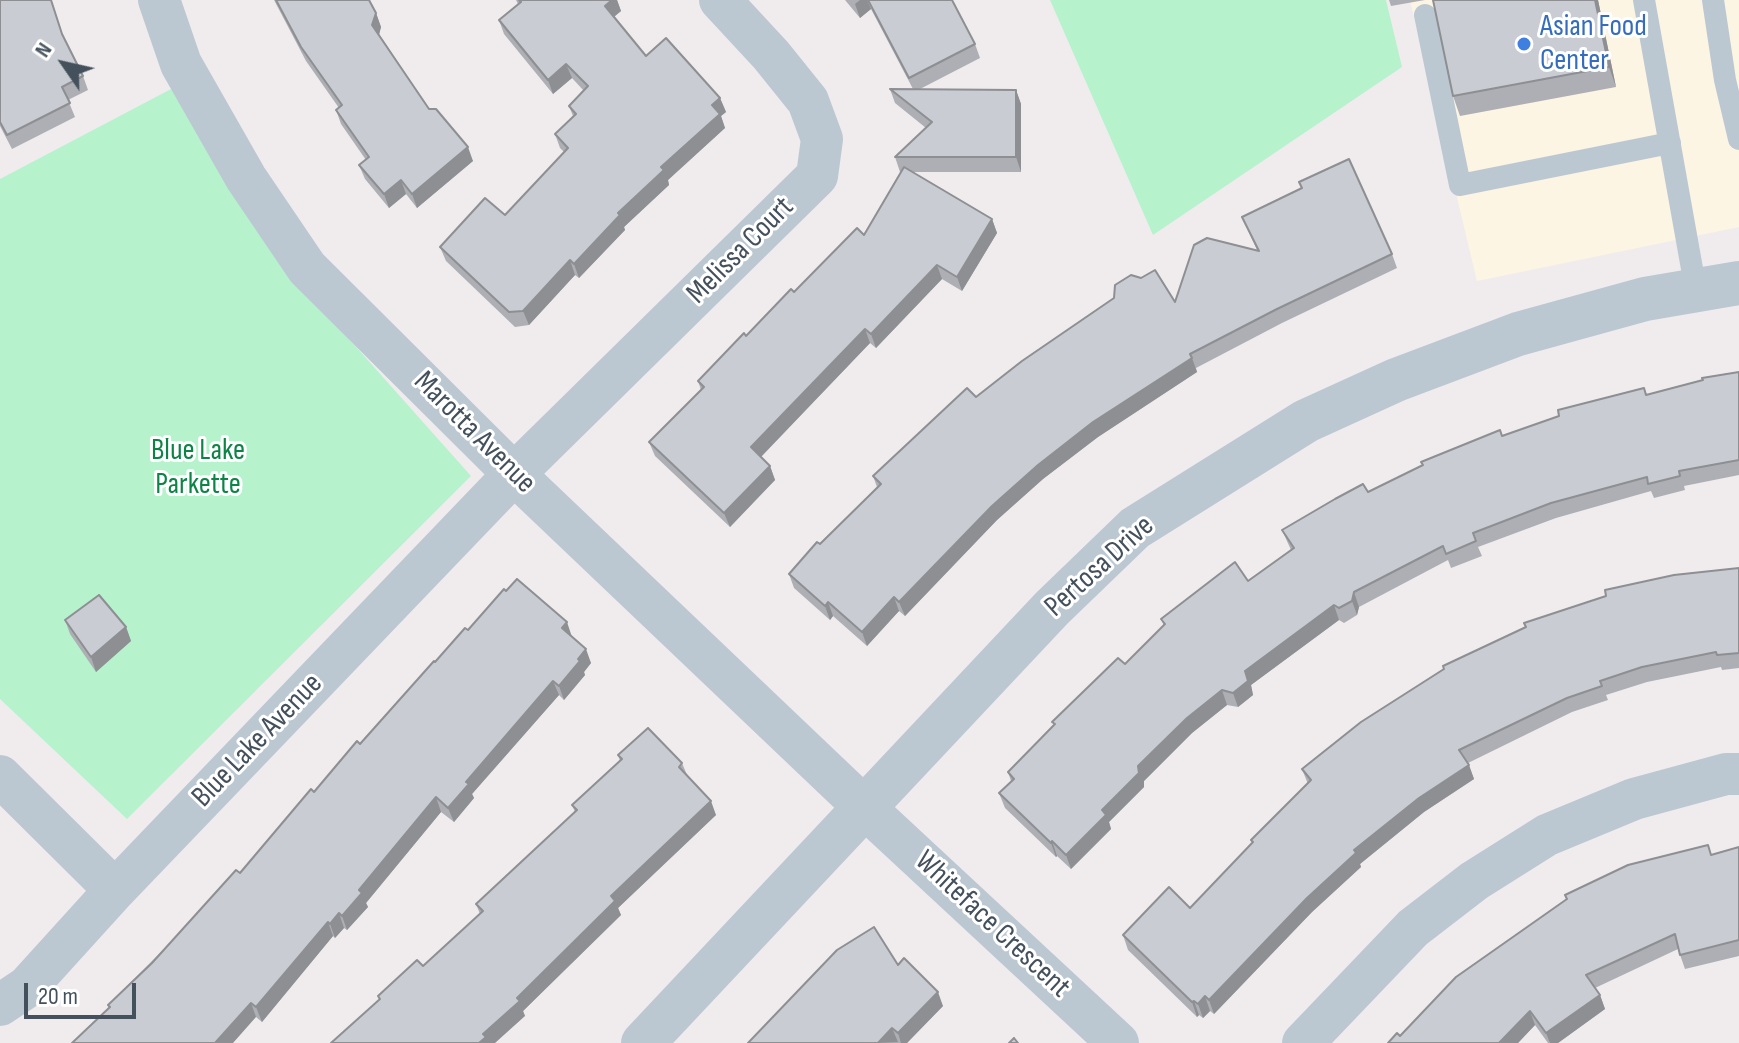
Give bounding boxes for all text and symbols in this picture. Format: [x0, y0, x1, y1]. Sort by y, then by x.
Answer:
place label: Asian Food Center [1540, 9, 1647, 80]
north arrow [24, 24, 104, 104]
marker: Asian Food Center [1515, 35, 1533, 53]
text: N [29, 38, 58, 63]
street label: Melissa Court [680, 190, 802, 312]
street label: Marotta Avenue [406, 365, 542, 501]
park label: Blue Lake Parkette [151, 433, 245, 504]
street label: Pertosa Drive [1038, 509, 1162, 625]
street label: Blue Lake Avenue [185, 667, 331, 815]
street label: Whiteface Crescent [907, 844, 1077, 1006]
scale bar [28, 967, 140, 1017]
text: 20 m [38, 982, 78, 1011]

